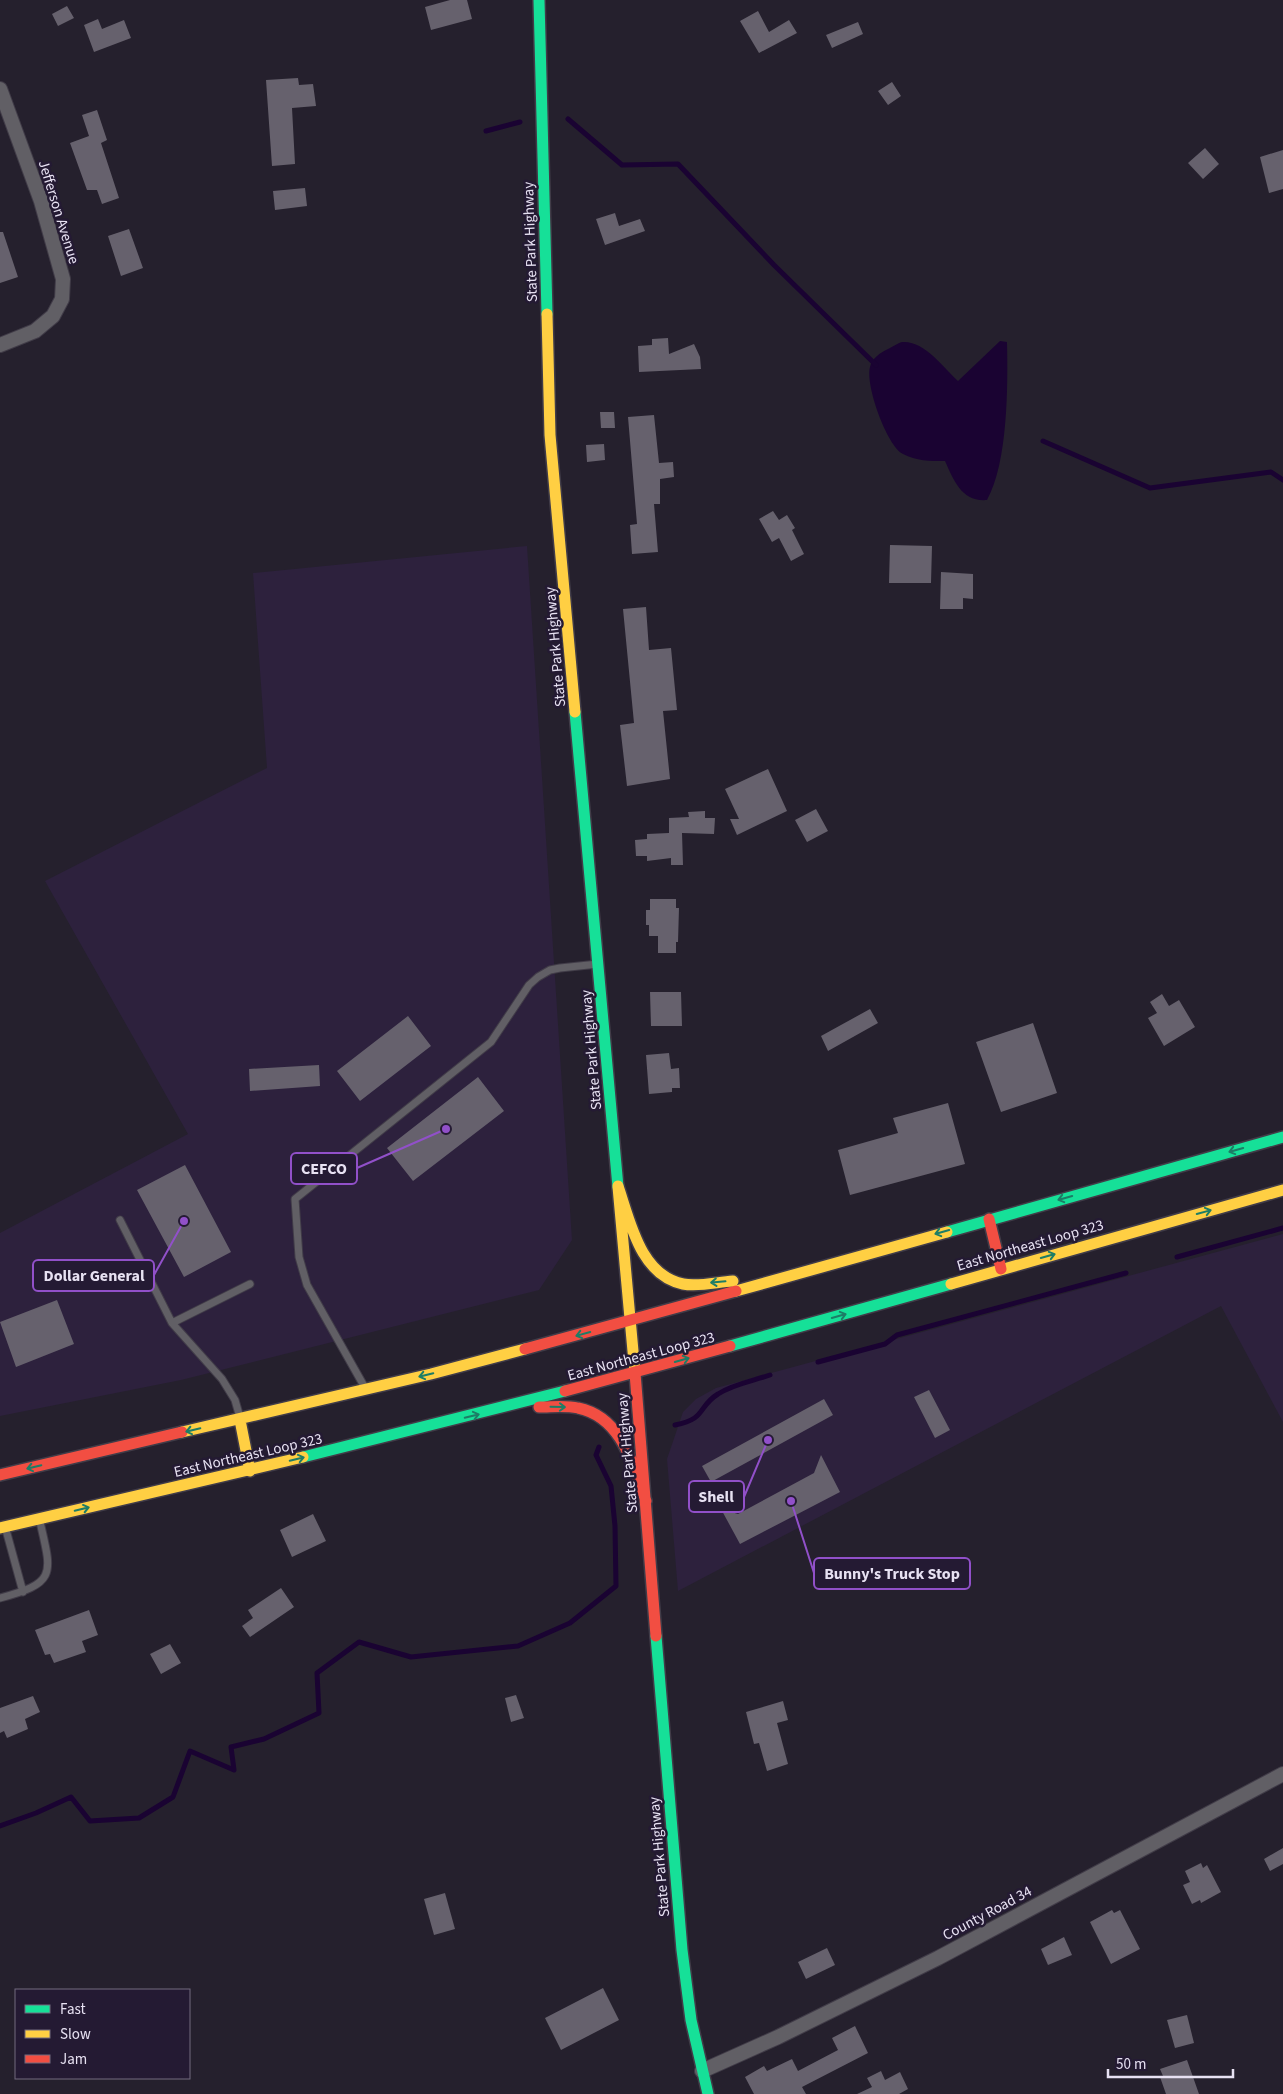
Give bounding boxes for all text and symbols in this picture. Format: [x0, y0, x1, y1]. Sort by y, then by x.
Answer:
street label: Jefferson Avenue [33, 158, 84, 267]
street label: State Park Highway [518, 181, 543, 303]
street label: State Park Highway [540, 586, 571, 708]
street label: State Park Highway [576, 989, 607, 1111]
one-way arrow [1228, 1146, 1244, 1155]
callout: CEFCO [291, 1153, 357, 1184]
text: CEFCO [301, 1158, 347, 1180]
one-way arrow [1057, 1194, 1073, 1203]
one-way arrow [1196, 1206, 1212, 1216]
street label: East Northeast Loop 323 [954, 1214, 1106, 1276]
one-way arrow [935, 1228, 951, 1238]
one-way arrow [1040, 1250, 1056, 1260]
callout: Dollar General [33, 1260, 154, 1291]
text: Dollar General [43, 1265, 145, 1287]
one-way arrow [711, 1278, 727, 1287]
one-way arrow [830, 1311, 846, 1321]
street label: East Northeast Loop 323 [565, 1327, 717, 1386]
one-way arrow [576, 1329, 592, 1339]
one-way arrow [674, 1355, 690, 1365]
one-way arrow [418, 1371, 434, 1380]
street label: State Park Highway [612, 1392, 643, 1514]
one-way arrow [550, 1402, 566, 1412]
one-way arrow [464, 1411, 480, 1420]
one-way arrow [185, 1426, 201, 1435]
street label: East Northeast Loop 323 [172, 1428, 324, 1483]
one-way arrow [289, 1454, 305, 1463]
one-way arrow [27, 1463, 43, 1472]
callout: Shell [689, 1481, 744, 1512]
text: Shell [698, 1486, 734, 1508]
one-way arrow [73, 1504, 89, 1513]
callout: Bunny's Truck Stop [814, 1558, 970, 1589]
text: Bunny's Truck Stop [824, 1563, 960, 1585]
street label: State Park Highway [644, 1796, 675, 1918]
street label: County Road 34 [939, 1881, 1036, 1946]
legend [15, 1989, 190, 2079]
text: Fast [60, 1999, 86, 2020]
text: Slow [60, 2024, 91, 2045]
scale bar [1108, 2046, 1233, 2078]
text: Jam [60, 2049, 87, 2070]
text: 50 m [1116, 2054, 1146, 2075]

